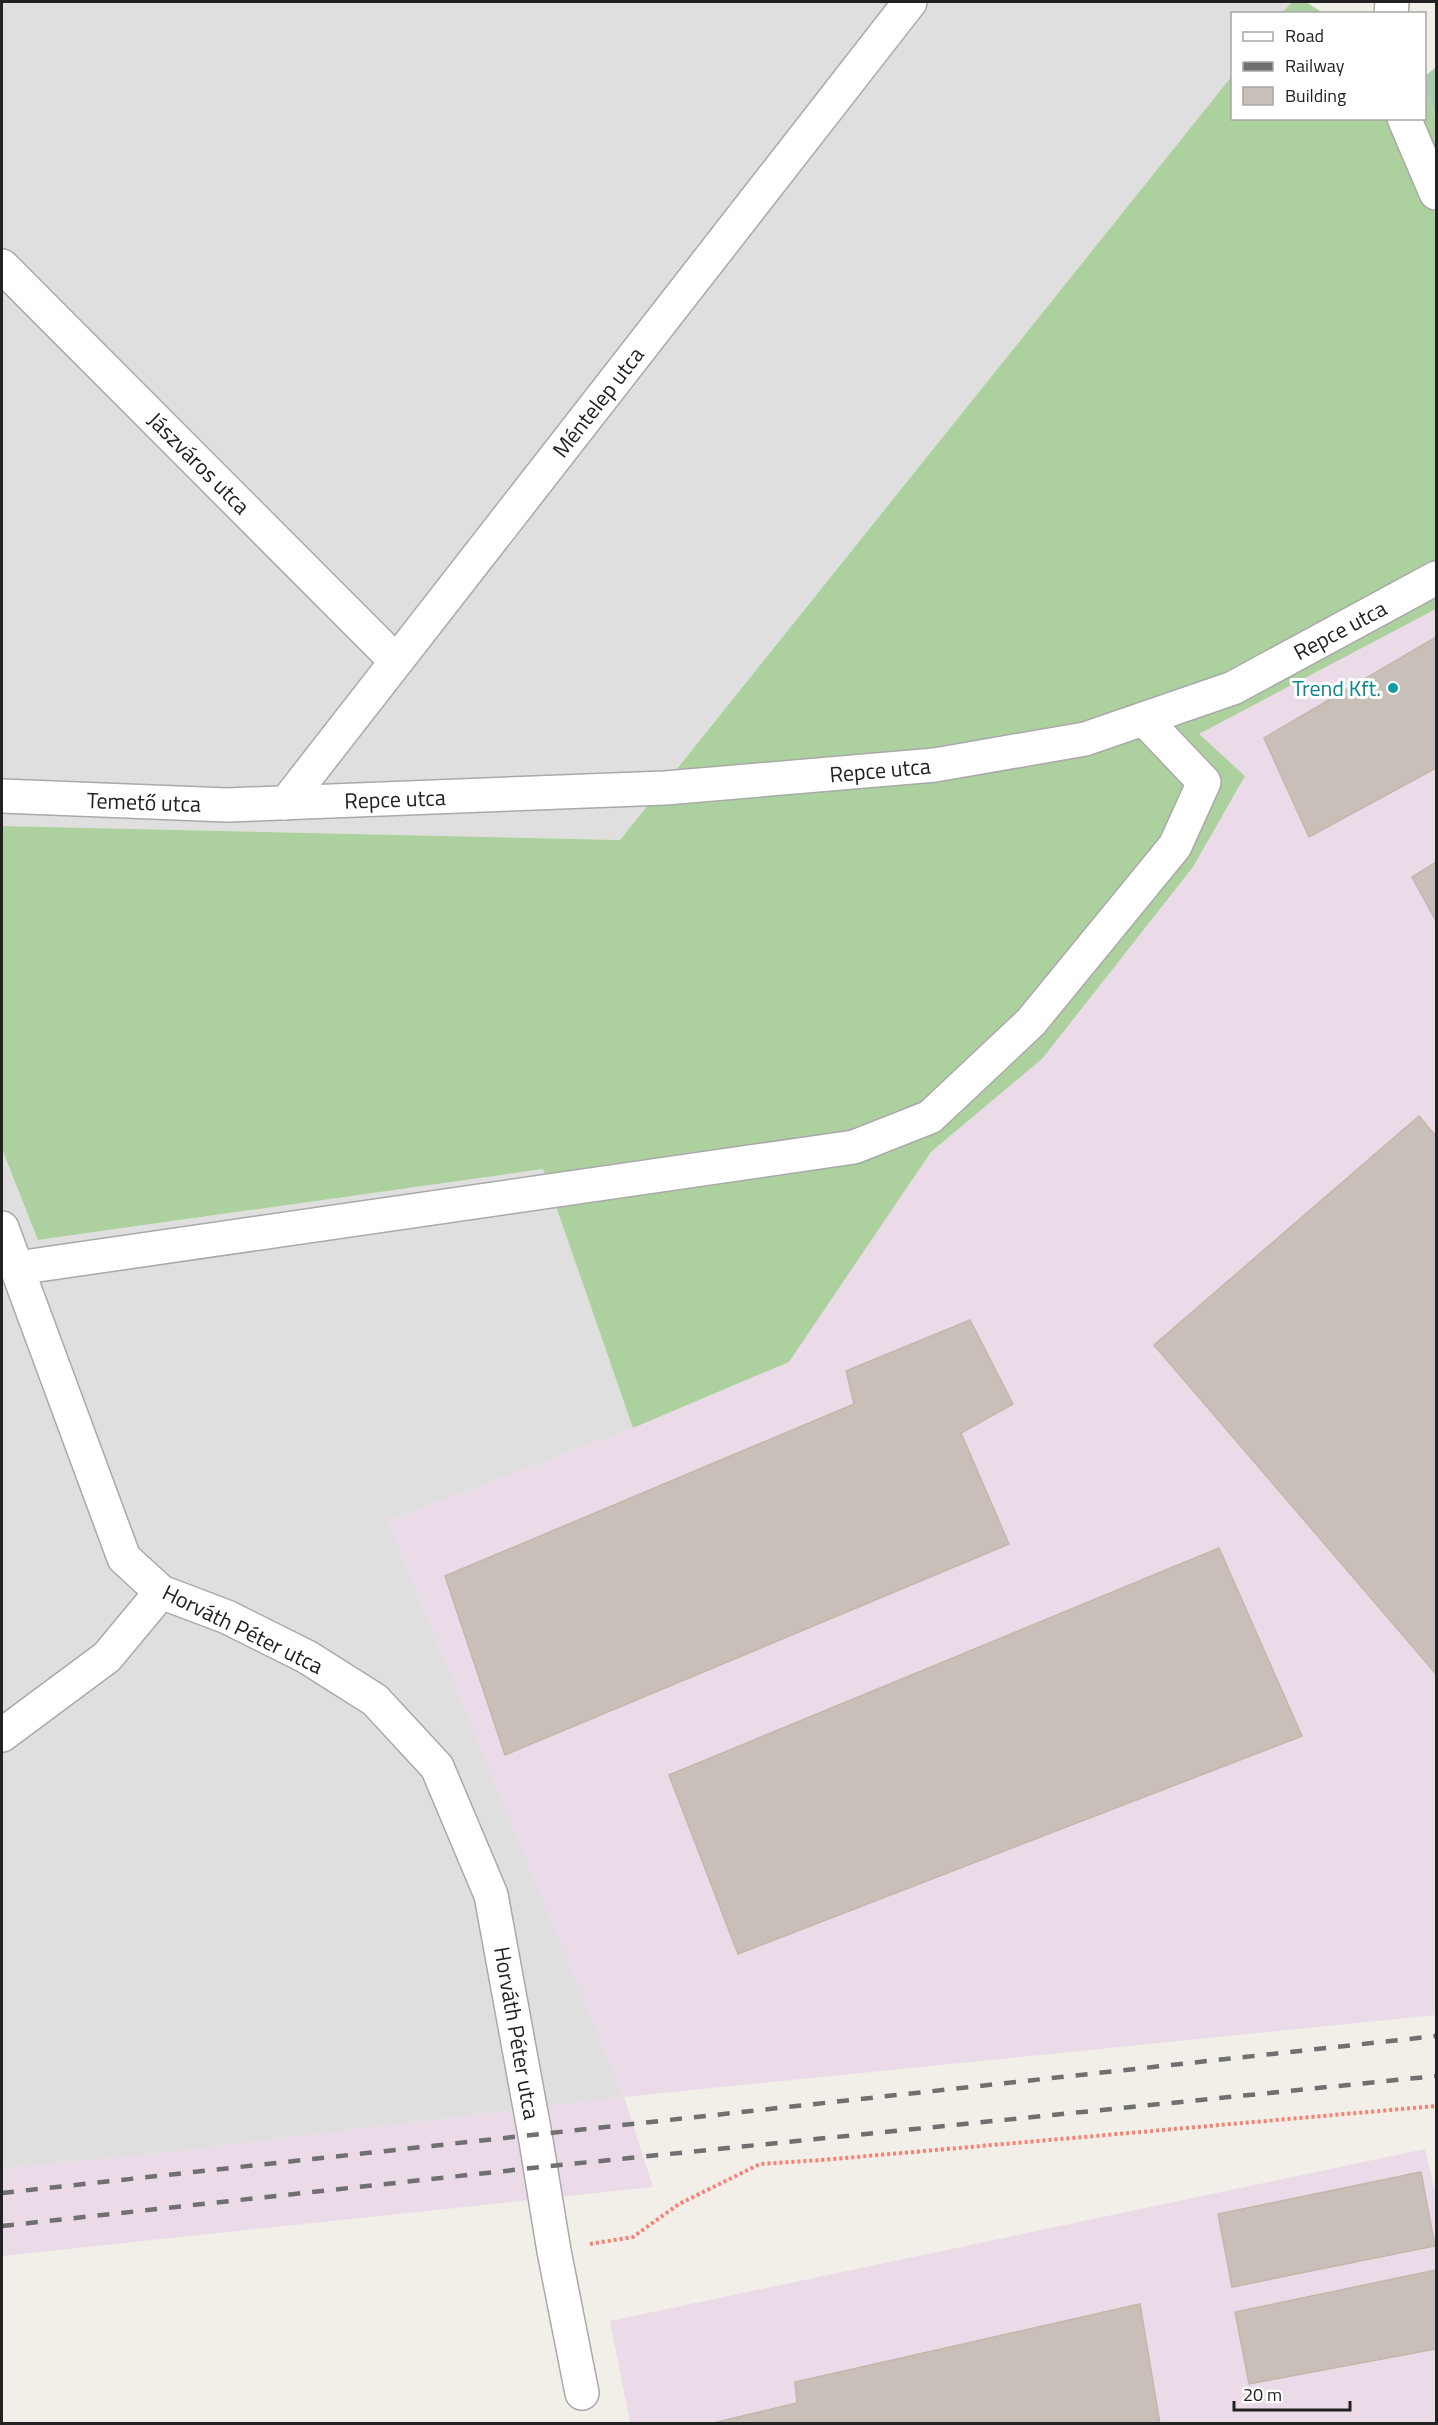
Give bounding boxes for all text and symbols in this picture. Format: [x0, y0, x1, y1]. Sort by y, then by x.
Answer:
legend [1231, 12, 1426, 120]
text: Road [1285, 22, 1324, 49]
text: Railway [1285, 52, 1345, 79]
text: Building [1285, 82, 1346, 109]
street label: Méntelep utca [544, 339, 652, 465]
street label: Jászváros utca [140, 404, 258, 522]
street label: Repce utca [1287, 591, 1393, 669]
place label: Trend Kft. [1292, 671, 1381, 705]
marker: Trend Kft. [1386, 681, 1400, 695]
street label: Repce utca [828, 749, 932, 791]
street label: Repce utca [344, 780, 446, 818]
street label: Temető utca [86, 783, 202, 821]
street label: Horváth Péter utca [157, 1575, 329, 1683]
street label: Horváth Péter utca [485, 1944, 549, 2122]
scale bar [1234, 2374, 1350, 2412]
text: 20 m [1243, 2381, 1282, 2408]

